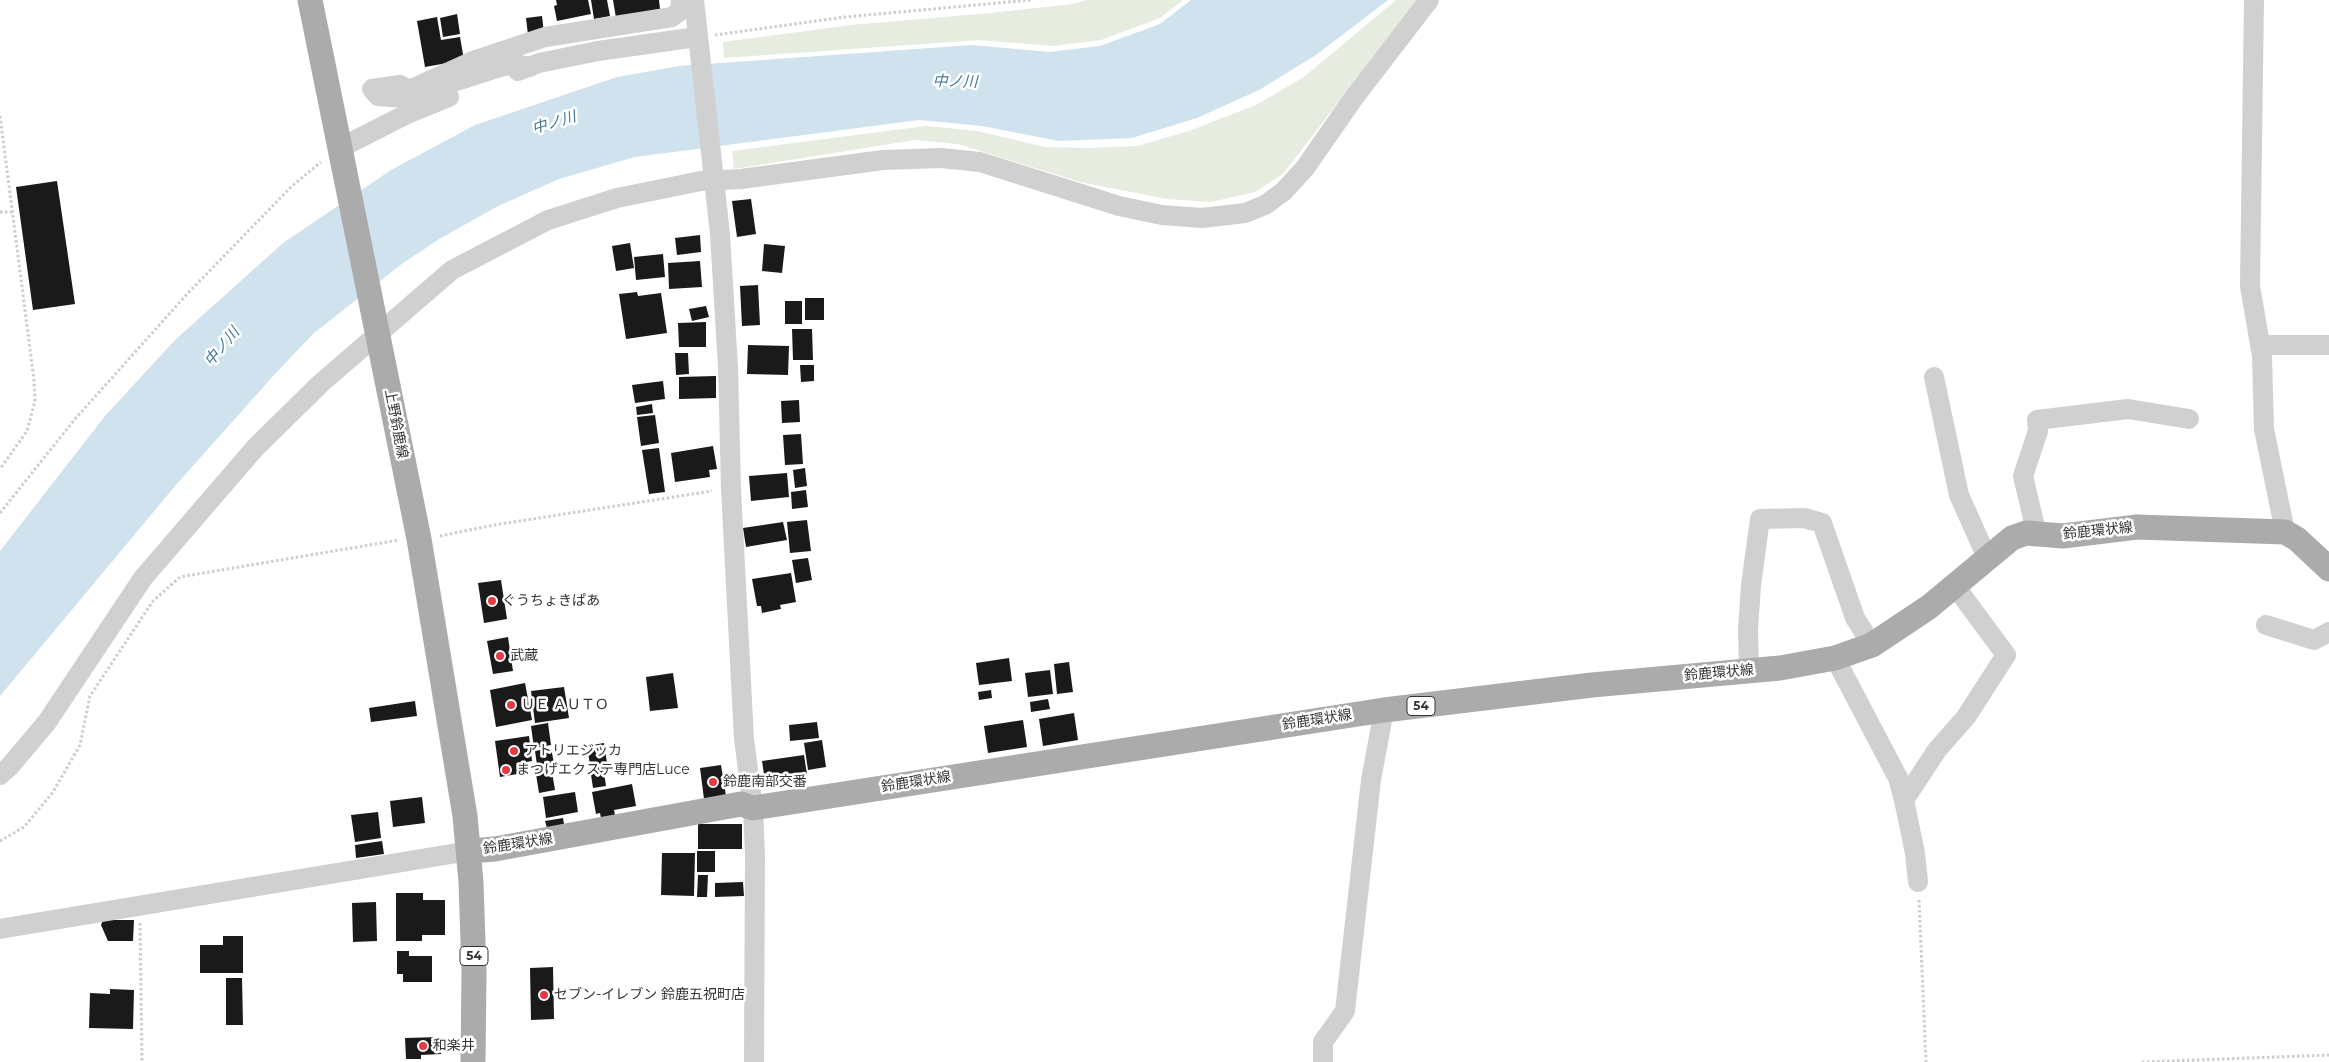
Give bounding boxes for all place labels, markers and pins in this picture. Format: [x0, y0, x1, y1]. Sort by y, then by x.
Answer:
place label: ぐうちょきぱあ [502, 593, 600, 609]
marker: ぐうちょきぱあ [486, 595, 498, 607]
place label: 武蔵 [510, 648, 538, 664]
marker: 武蔵 [494, 650, 506, 662]
place label: ＵＥ ＡＵＴＯ [521, 697, 609, 713]
marker: ＵＥ ＡＵＴＯ [505, 699, 517, 711]
place label: アトリエジッカ [524, 743, 622, 759]
marker: アトリエジッカ [508, 745, 520, 757]
place label: まつげエクステ専門店Luce [516, 762, 690, 778]
marker: まつげエクステ専門店Luce [500, 764, 512, 776]
place label: 鈴鹿南部交番 [723, 774, 807, 790]
marker: 鈴鹿南部交番 [707, 776, 719, 788]
place label: セブン-イレブン 鈴鹿五祝町店 [554, 987, 745, 1003]
marker: セブン-イレブン 鈴鹿五祝町店 [538, 989, 550, 1001]
place label: 和楽井 [433, 1038, 475, 1054]
marker: 和楽井 [417, 1040, 429, 1052]

